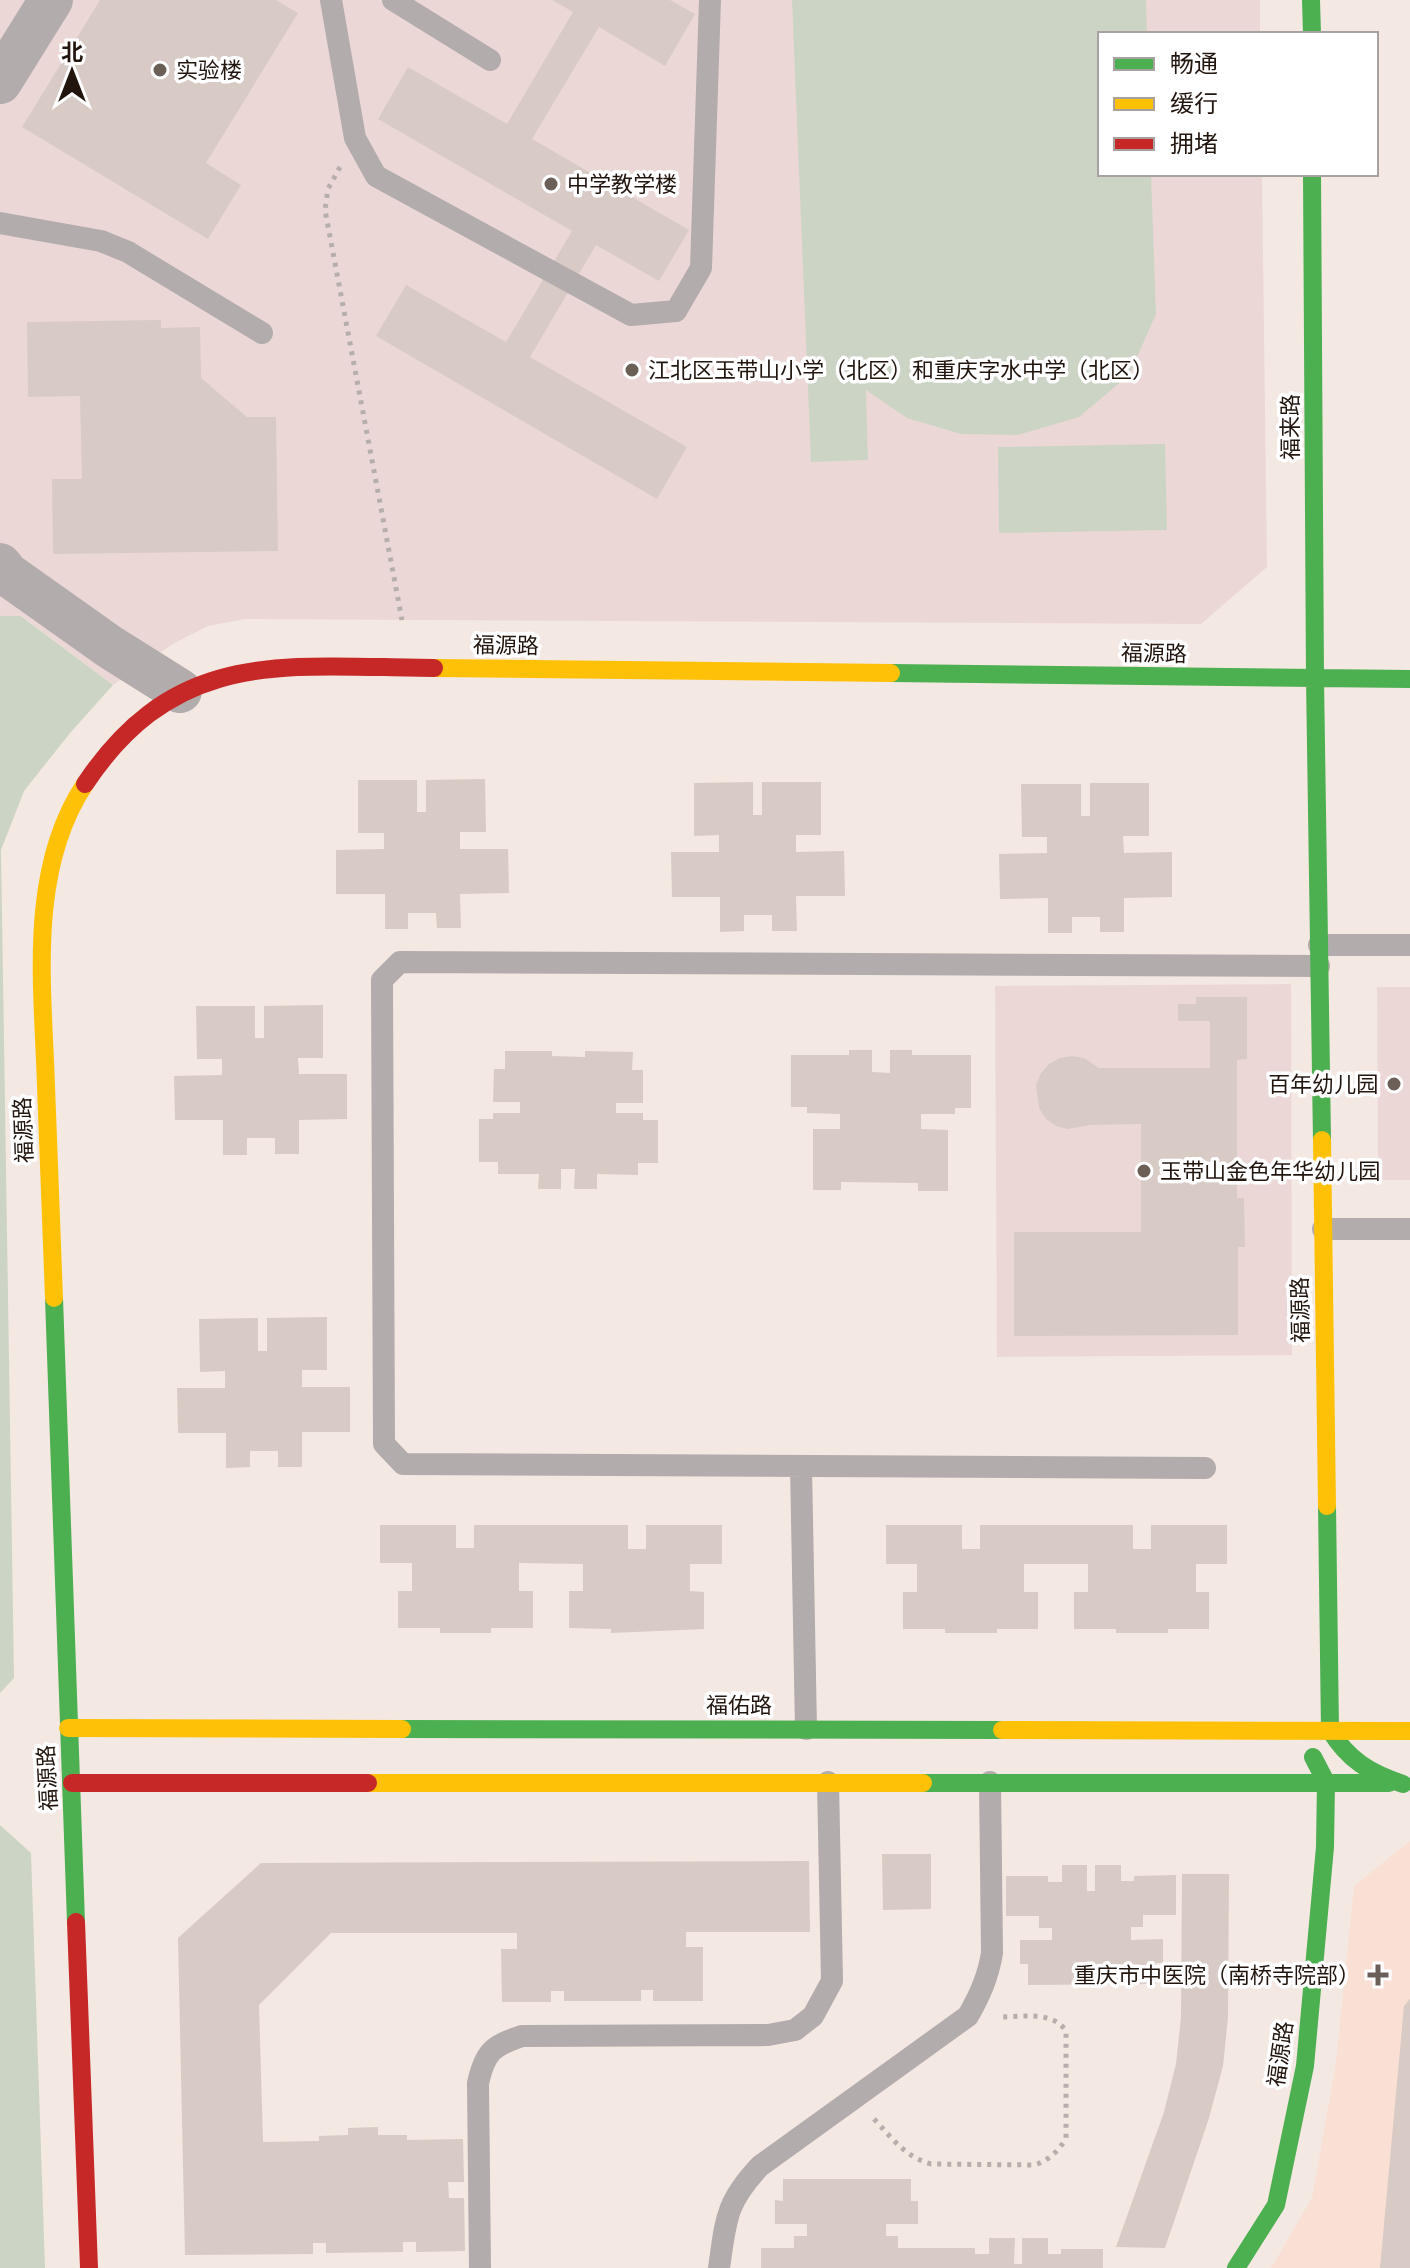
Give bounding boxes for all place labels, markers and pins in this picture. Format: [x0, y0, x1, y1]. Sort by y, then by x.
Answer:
place label: 实验楼 [176, 57, 242, 83]
marker: 实验楼 [151, 61, 169, 79]
place label: 中学教学楼 [567, 171, 677, 197]
marker: 中学教学楼 [542, 175, 560, 193]
place label: 江北区玉带山小学（北区）和重庆字水中学（北区） [648, 357, 1154, 383]
marker: 江北区玉带山小学（北区）和重庆字水中学（北区） [623, 361, 641, 379]
place label: 百年幼儿园 [1268, 1071, 1378, 1097]
marker: 百年幼儿园 [1385, 1075, 1403, 1093]
place label: 玉带山金色年华幼儿园 [1160, 1158, 1380, 1184]
marker: 玉带山金色年华幼儿园 [1135, 1162, 1153, 1180]
place label: 重庆市中医院（南桥寺院部） [1074, 1962, 1360, 1988]
marker: 重庆市中医院（南桥寺院部） [1367, 1964, 1389, 1986]

